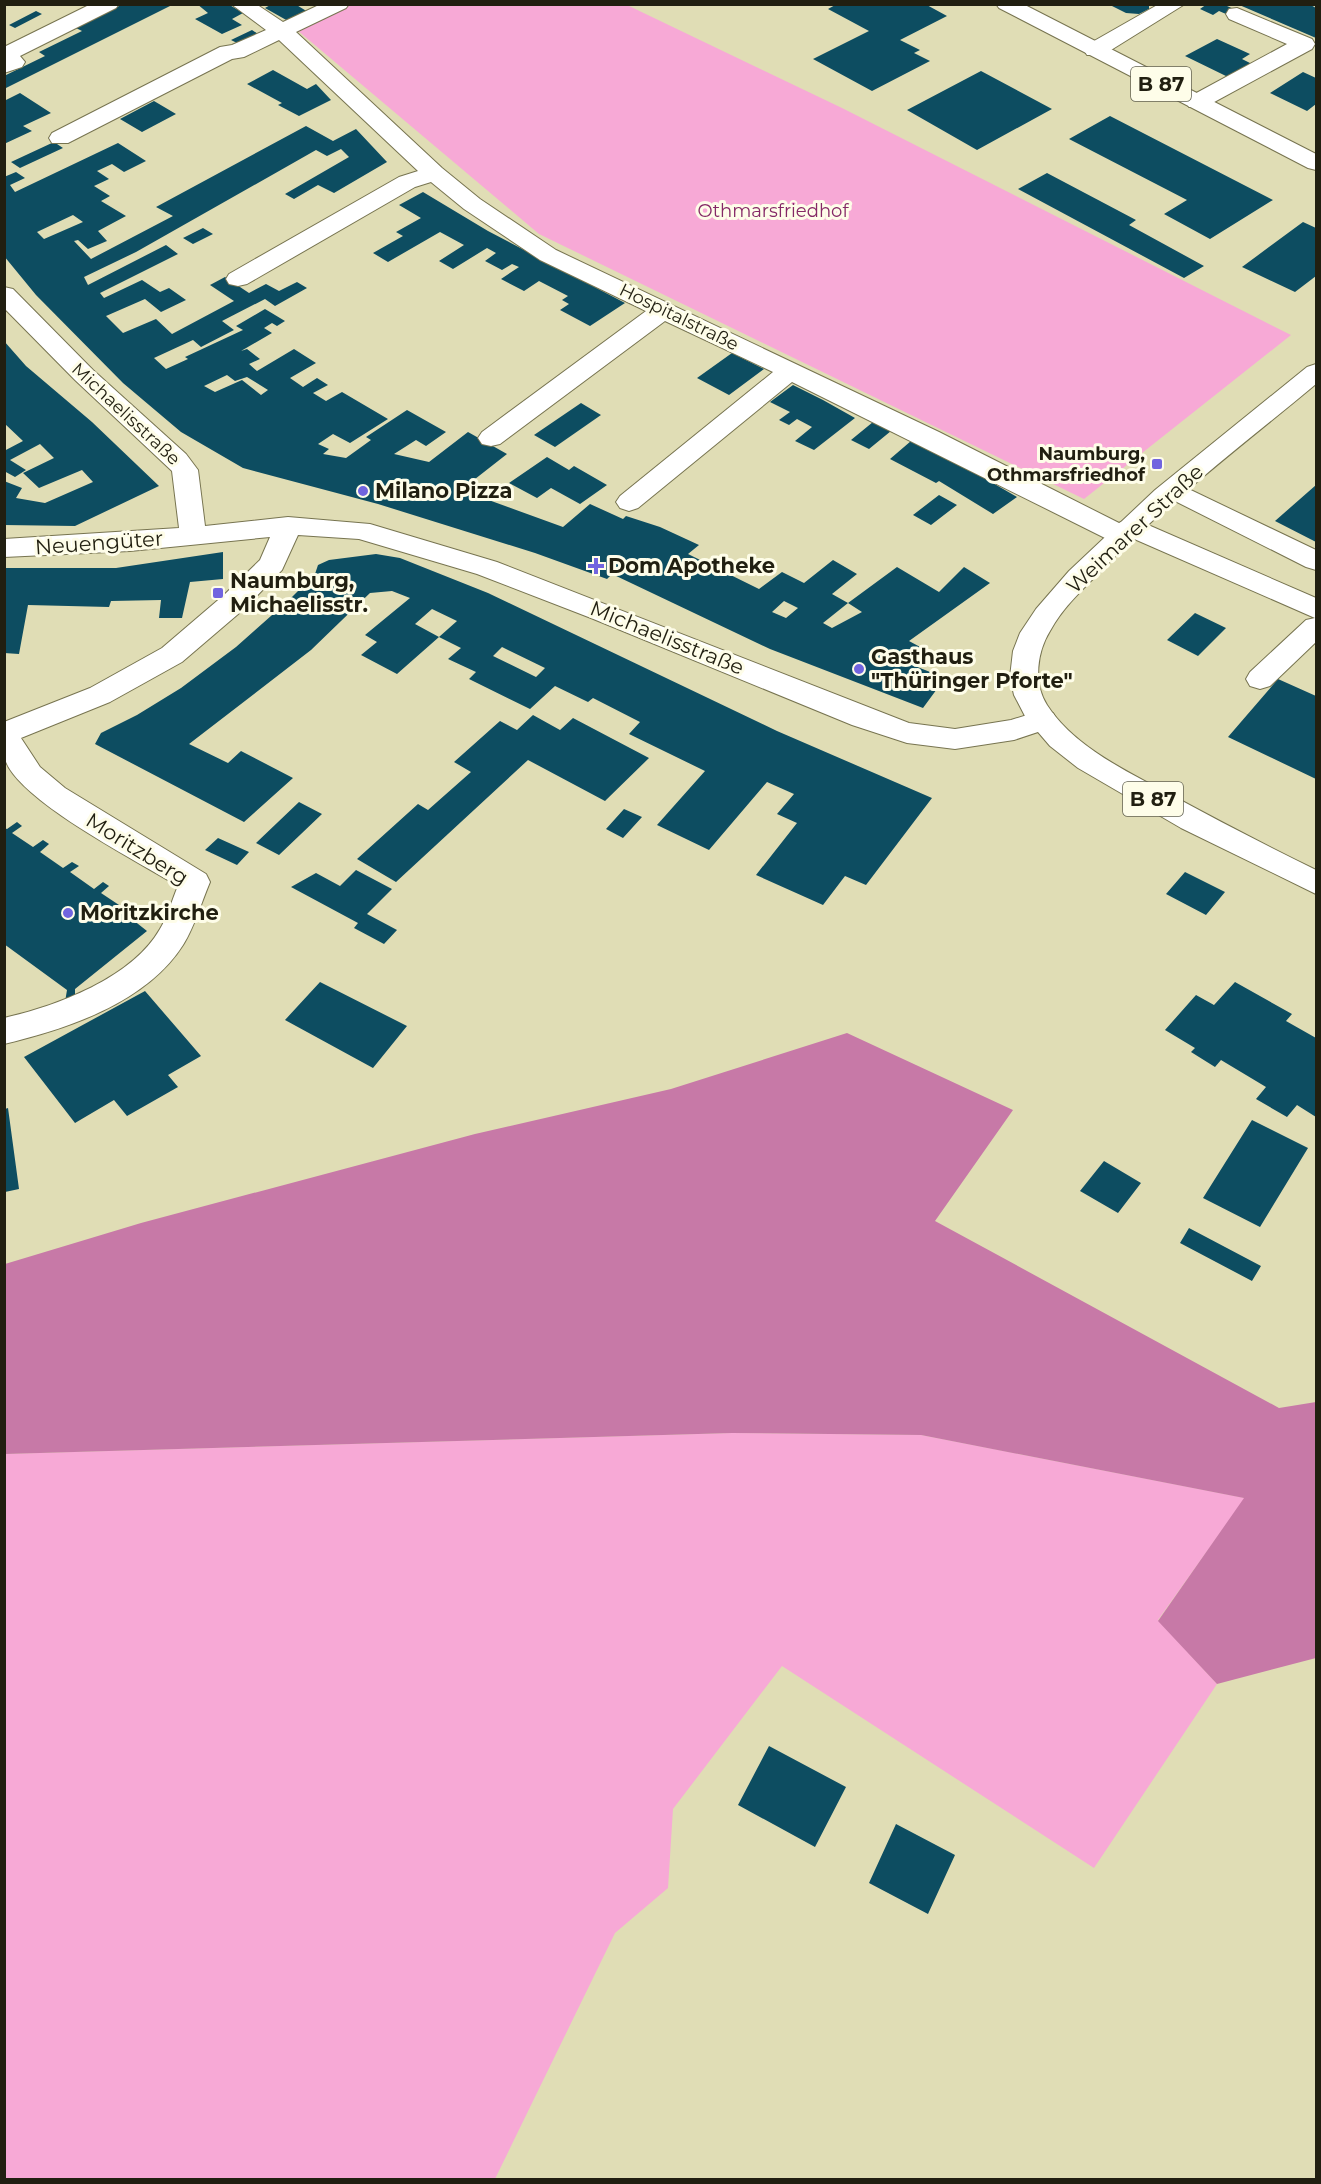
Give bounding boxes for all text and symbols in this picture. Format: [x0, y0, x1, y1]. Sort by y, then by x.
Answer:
road number: B 87 [1131, 67, 1191, 101]
park label: Othmarsfriedhof [697, 200, 849, 222]
street label: Hospitalstraße [616, 279, 742, 355]
street label: Michaelisstraße [67, 358, 185, 470]
place label: Naumburg, Othmarsfriedhof [987, 443, 1146, 486]
marker: Naumburg, Othmarsfriedhof [1150, 457, 1164, 471]
street label: Weimarer Straße [1061, 459, 1208, 598]
place label: Milano Pizza [375, 478, 512, 503]
marker: Milano Pizza [356, 484, 370, 498]
street label: Neuengüter [34, 526, 164, 559]
place label: Dom Apotheke [608, 553, 775, 578]
marker: Dom Apotheke [589, 559, 603, 573]
place label: Naumburg, Michaelisstr. [230, 568, 368, 617]
marker: Naumburg, Michaelisstr. [211, 586, 225, 600]
street label: Michaelisstraße [587, 595, 748, 680]
place label: Gasthaus "Thüringer Pforte" [871, 644, 1073, 693]
marker: Gasthaus "Thüringer Pforte" [852, 662, 866, 676]
road number: B 87 [1123, 782, 1183, 816]
street label: Moritzberg [82, 807, 193, 890]
place label: Moritzkirche [80, 900, 219, 925]
marker: Moritzkirche [61, 906, 75, 920]

